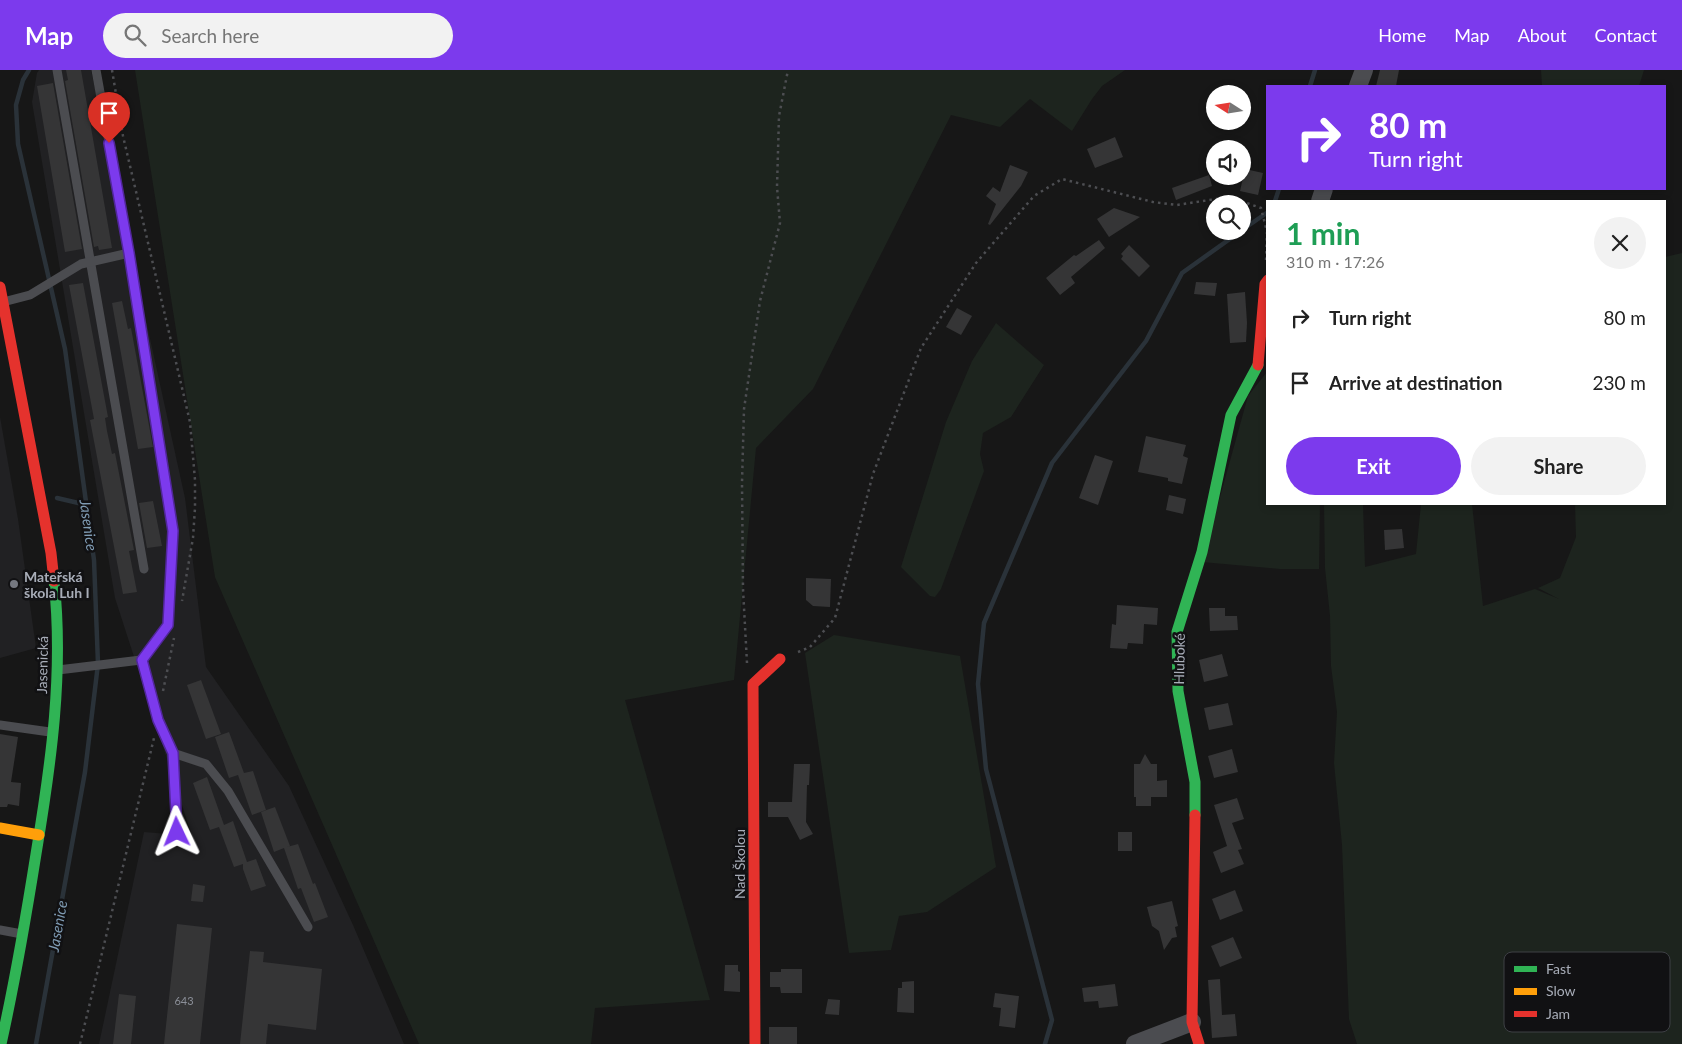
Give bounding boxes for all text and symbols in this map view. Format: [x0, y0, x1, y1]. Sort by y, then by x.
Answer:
search box [103, 13, 453, 58]
text: Map [25, 21, 73, 50]
icon: search [121, 21, 149, 49]
text: Search here [161, 24, 259, 47]
text: Home [1378, 24, 1426, 46]
text: Map [1454, 24, 1490, 46]
text: About [1518, 24, 1567, 46]
text: Contact [1595, 24, 1657, 46]
north arrow [1206, 85, 1251, 130]
map controls [1206, 85, 1251, 240]
pin [88, 92, 130, 143]
icon: arrive [95, 99, 123, 127]
text: 80 m [1369, 103, 1447, 145]
icon: right [1286, 105, 1351, 170]
button: sound [1206, 140, 1251, 185]
text: Turn right [1369, 145, 1463, 172]
button: search [1206, 195, 1251, 240]
text: 1 min [1286, 215, 1360, 251]
button: close [1594, 217, 1646, 269]
text: 310 m · 17:26 [1286, 252, 1385, 271]
icon: right [1286, 304, 1314, 332]
text: Turn right [1329, 306, 1411, 329]
text: 80 m [1603, 306, 1646, 329]
icon: arrive [1286, 369, 1314, 397]
text: Arrive at destination [1329, 371, 1502, 394]
text: 230 m [1592, 371, 1646, 394]
button: Exit [1286, 437, 1461, 495]
button: Share [1471, 437, 1646, 495]
water label: Jasenice [76, 497, 102, 552]
place label: Mateřská škola Luh I [24, 568, 90, 601]
marker: Mateřská škola Luh I [8, 578, 20, 590]
street label: Hluboké [1170, 633, 1188, 685]
street label: Jasenická [33, 636, 51, 694]
position arrow [150, 805, 202, 857]
street label: Nad Školou [731, 829, 748, 899]
water label: Jasenice [43, 899, 70, 954]
legend [1504, 952, 1670, 1032]
text: Fast [1546, 960, 1571, 977]
text: Slow [1546, 982, 1576, 999]
house number: 643 [174, 994, 194, 1007]
text: Jam [1546, 1005, 1570, 1022]

